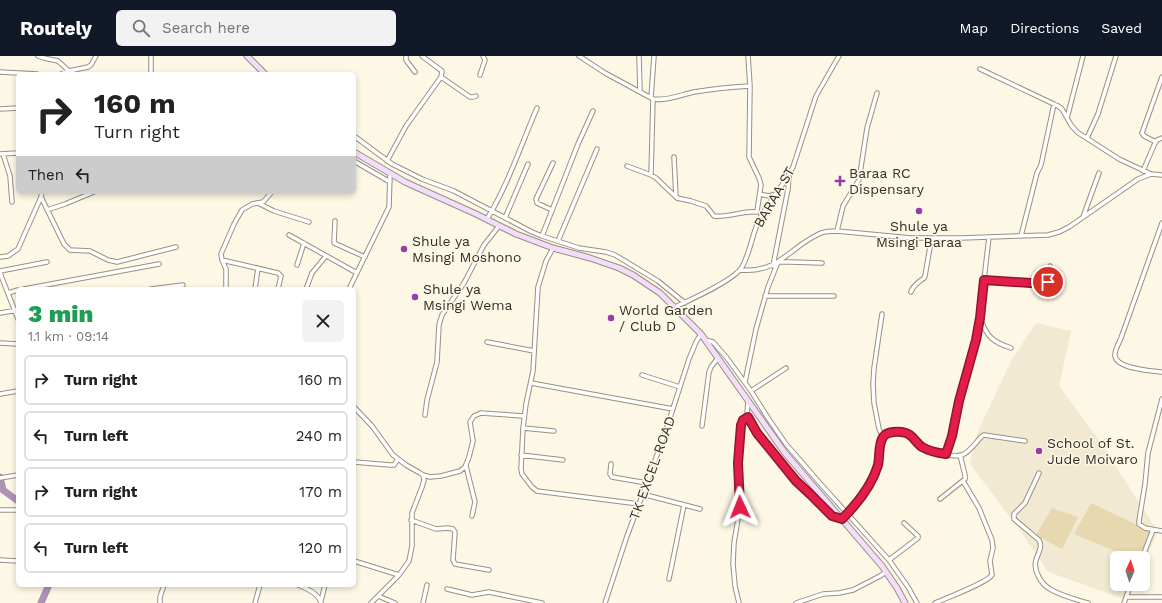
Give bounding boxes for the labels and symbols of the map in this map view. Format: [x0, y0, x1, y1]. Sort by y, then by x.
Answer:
street label: BARAA ST [750, 163, 798, 230]
place label: Baraa RC Dispensary [849, 165, 925, 197]
marker: Baraa RC Dispensary [834, 175, 846, 187]
marker: Shule ya Msingi Baraa [914, 206, 924, 216]
place label: Shule ya Msingi Baraa [876, 218, 962, 250]
place label: Shule ya Msingi Moshono [412, 233, 521, 265]
marker: Shule ya Msingi Moshono [399, 244, 409, 254]
pin [1031, 265, 1065, 299]
place label: Shule ya Msingi Wema [423, 281, 513, 313]
marker: Shule ya Msingi Wema [410, 292, 420, 302]
place label: World Garden / Club D [619, 302, 713, 334]
marker: World Garden / Club D [606, 313, 616, 323]
street label: TK EXCEL ROAD [626, 414, 678, 522]
place label: School of St. Jude Moivaro [1047, 435, 1138, 467]
marker: School of St. Jude Moivaro [1034, 446, 1044, 456]
position arrow [719, 486, 761, 528]
north arrow [1110, 551, 1150, 591]

